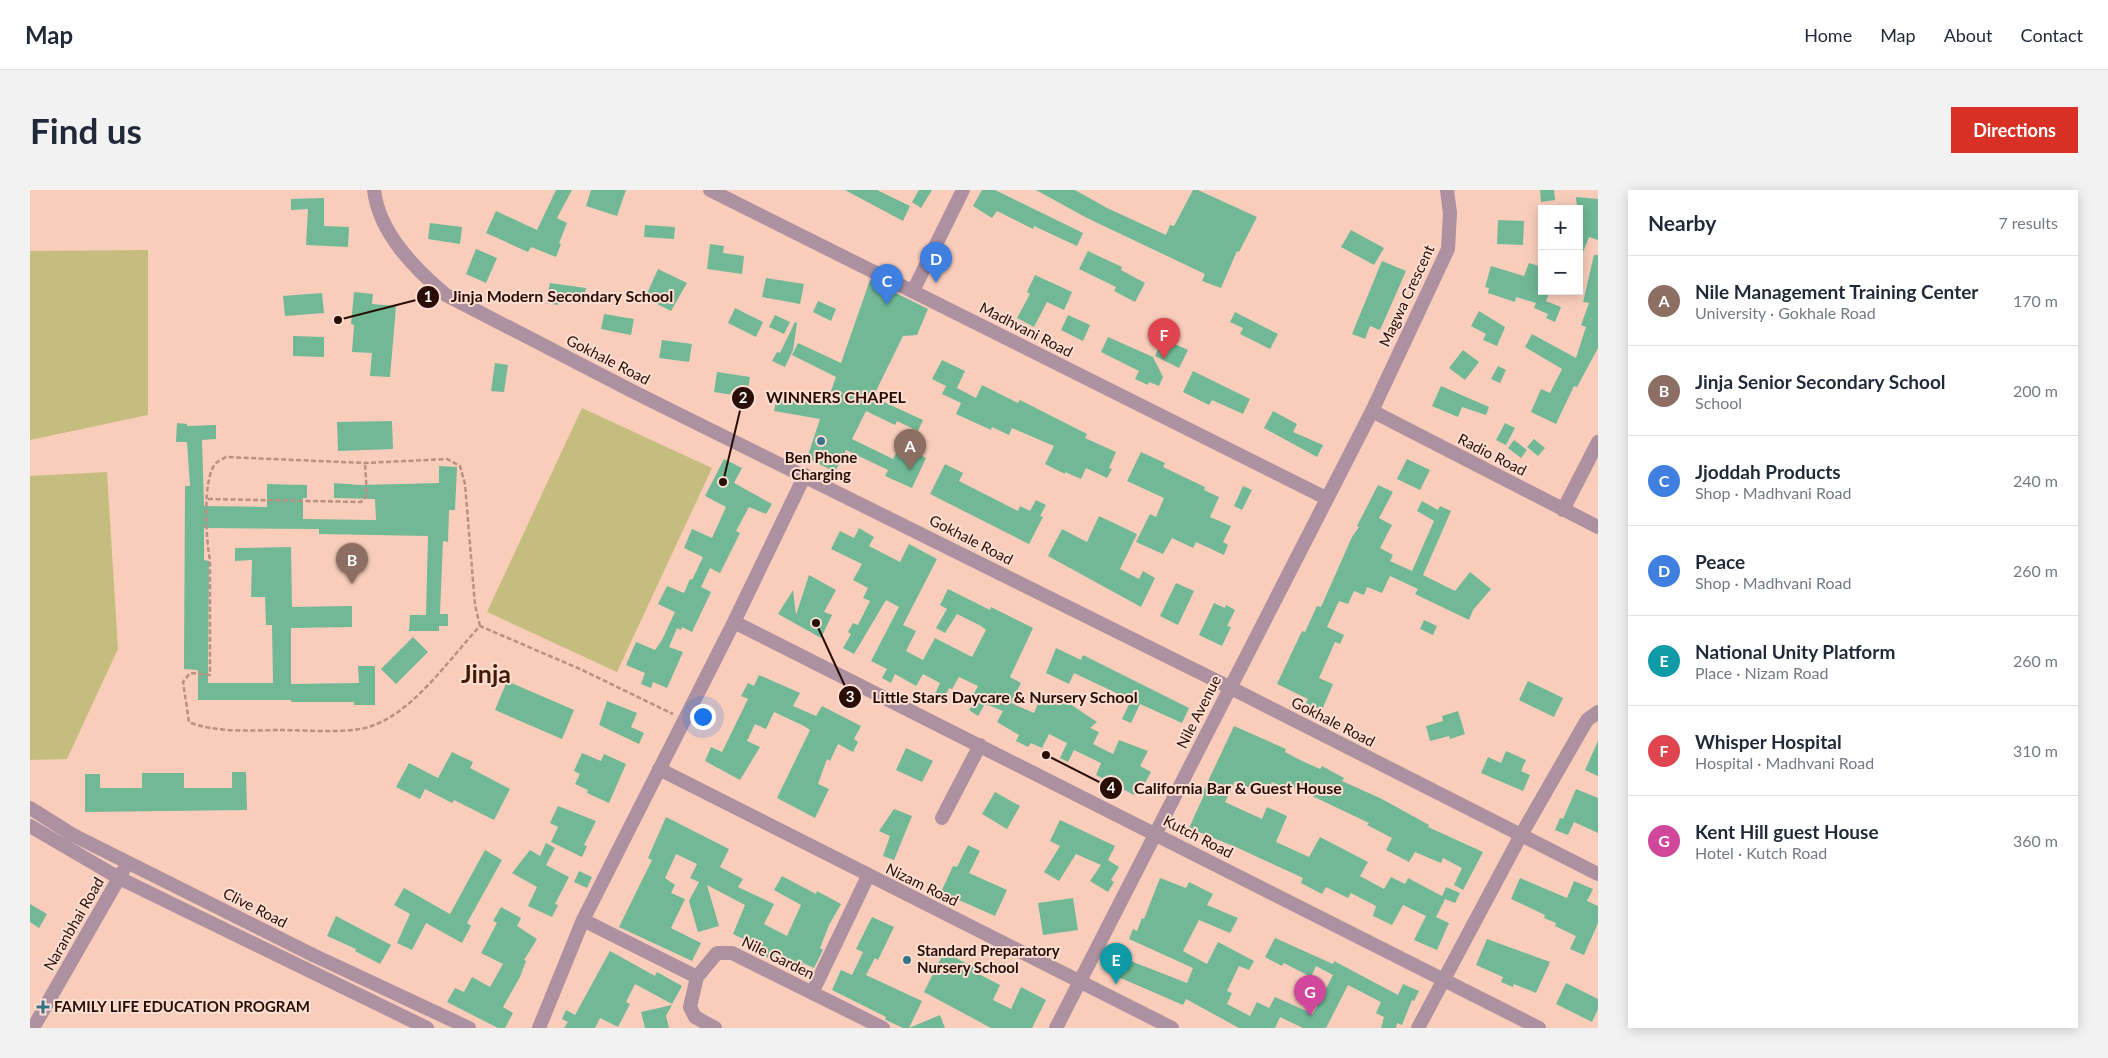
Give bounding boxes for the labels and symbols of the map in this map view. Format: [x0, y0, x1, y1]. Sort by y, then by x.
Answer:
street label: Magwa Crescent [1375, 241, 1438, 349]
pin: D [920, 242, 952, 283]
pin: C [871, 264, 903, 305]
callout: Jinja Modern Secondary School [416, 281, 684, 312]
text: Jinja Modern Secondary School [451, 286, 673, 305]
text: 1 [424, 287, 432, 305]
street label: Madhvani Road [977, 298, 1076, 360]
pin: F [1148, 318, 1180, 359]
street label: Gokhale Road [564, 330, 653, 388]
callout: WINNERS CHAPEL [731, 382, 915, 413]
text: WINNERS CHAPEL [766, 387, 907, 406]
text: 2 [739, 388, 748, 406]
pin: A [894, 429, 926, 470]
street label: Radio Road [1455, 429, 1530, 479]
marker: Ben Phone Charging [815, 435, 827, 447]
place label: Ben Phone Charging [785, 448, 857, 483]
street label: Gokhale Road [927, 510, 1016, 568]
pin: B [336, 543, 368, 584]
district label: Jinja [461, 658, 511, 688]
street label: Nile Avenue [1172, 672, 1224, 751]
callout: Little Stars Daycare & Nursery School [837, 682, 1148, 713]
text: 3 [846, 687, 854, 705]
text: Little Stars Daycare & Nursery School [872, 687, 1138, 706]
street label: Gokhale Road [1289, 692, 1378, 750]
your location [690, 704, 716, 730]
callout: California Bar & Guest House [1099, 772, 1352, 803]
text: 4 [1107, 778, 1116, 796]
text: California Bar & Guest House [1134, 778, 1342, 797]
street label: Kutch Road [1161, 811, 1236, 861]
street label: Nizam Road [883, 859, 962, 909]
street label: Naranbhai Road [39, 874, 107, 973]
street label: Clive Road [220, 883, 291, 931]
street label: Nile Garden [739, 932, 818, 982]
place label: Standard Preparatory Nursery School [917, 941, 1060, 976]
pin: E [1100, 943, 1132, 984]
marker: Standard Preparatory Nursery School [901, 954, 913, 966]
pin: G [1294, 975, 1326, 1016]
place label: FAMILY LIFE EDUCATION PROGRAM [54, 997, 310, 1015]
marker: FAMILY LIFE EDUCATION PROGRAM [36, 1000, 50, 1014]

